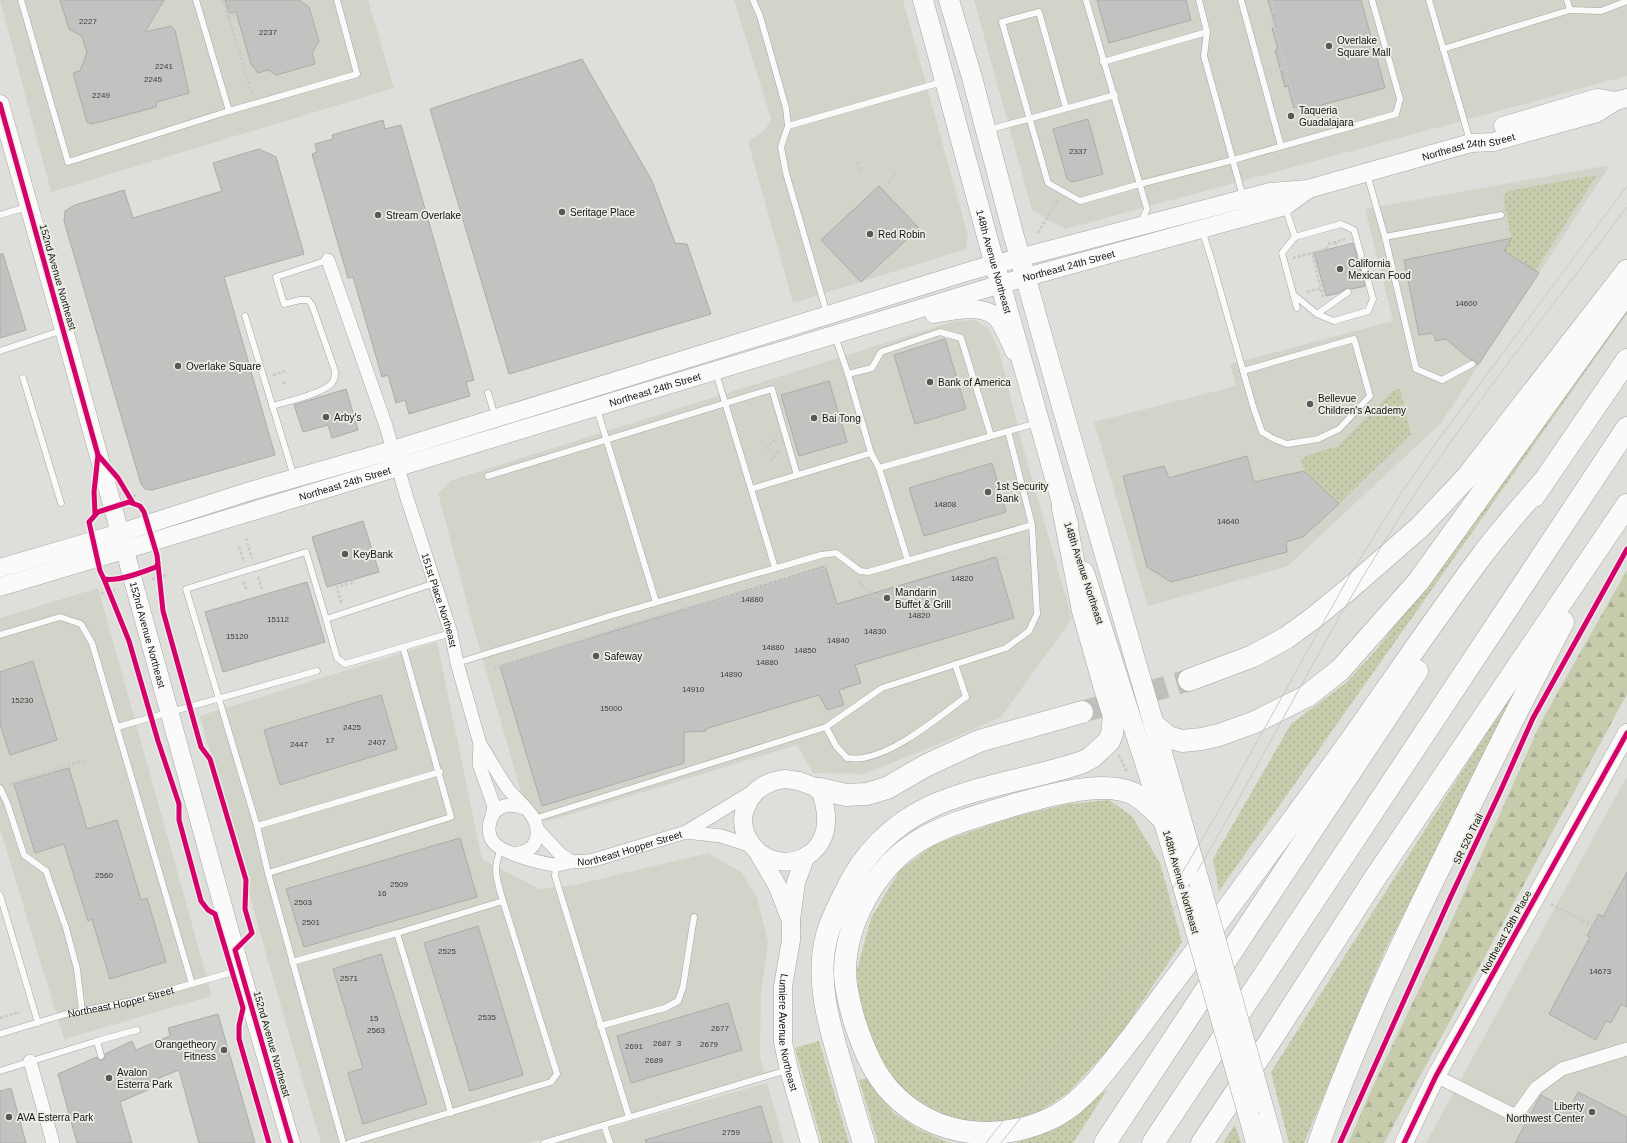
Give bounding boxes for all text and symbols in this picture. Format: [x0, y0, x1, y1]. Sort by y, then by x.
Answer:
house number: 2227 [79, 17, 97, 26]
house number: 2237 [259, 28, 277, 37]
place label: Overlake Square Mall [1337, 35, 1390, 58]
marker: Overlake Square Mall [1324, 41, 1334, 51]
house number: 2241 [155, 62, 173, 71]
house number: 2245 [144, 75, 162, 84]
house number: 2249 [92, 91, 110, 100]
place label: Taqueria Guadalajara [1299, 105, 1354, 128]
marker: Taqueria Guadalajara [1286, 111, 1296, 121]
street label: Northeast 24th Street [1421, 131, 1516, 162]
house number: 2337 [1069, 147, 1087, 156]
marker: Seritage Place [557, 207, 567, 217]
place label: Seritage Place [570, 207, 635, 218]
street label: 148th Avenue Northeast [975, 208, 1014, 315]
marker: Stream Overlake [373, 210, 383, 220]
place label: Stream Overlake [386, 210, 461, 221]
street label: 152nd Avenue Northeast [38, 223, 78, 332]
marker: Red Robin [865, 229, 875, 239]
place label: Red Robin [878, 229, 925, 240]
street label: Northeast 24th Street [1021, 247, 1116, 283]
place label: California Mexican Food [1348, 258, 1411, 281]
marker: California Mexican Food [1335, 264, 1345, 274]
house number: 14600 [1455, 299, 1478, 308]
marker: Overlake Square [173, 361, 183, 371]
place label: Overlake Square [186, 361, 261, 372]
street label: Northeast 24th Street [608, 370, 702, 408]
marker: Bank of America [925, 377, 935, 387]
place label: Bank of America [938, 377, 1011, 388]
place label: Bellevue Children's Academy [1318, 393, 1406, 416]
marker: Bellevue Children's Academy [1305, 399, 1315, 409]
marker: Arby's [321, 412, 331, 422]
place label: Arby's [334, 412, 361, 423]
marker: Bai Tong [809, 413, 819, 423]
place label: Bai Tong [822, 413, 861, 424]
street label: Northeast 24th Street [298, 464, 392, 502]
place label: 1st Security Bank [996, 481, 1048, 504]
marker: 1st Security Bank [983, 487, 993, 497]
house number: 14808 [934, 500, 957, 509]
house number: 14640 [1217, 517, 1240, 526]
street label: 148th Avenue Northeast [1062, 520, 1106, 626]
marker: KeyBank [340, 549, 350, 559]
place label: KeyBank [353, 549, 394, 560]
street label: 151st Place Northeast [420, 551, 459, 648]
house number: 14820 [951, 574, 974, 583]
street label: 152nd Avenue Northeast [128, 580, 168, 689]
place label: Mandarin Buffet & Grill [895, 587, 951, 610]
marker: Mandarin Buffet & Grill [882, 593, 892, 603]
house number: 14880 [741, 595, 764, 604]
house number: 14820 [908, 611, 931, 620]
house number: 15112 [267, 615, 289, 624]
house number: 14830 [864, 627, 887, 636]
house number: 15120 [226, 632, 249, 641]
house number: 14840 [827, 636, 850, 645]
house number: 14880 [762, 643, 785, 652]
house number: 14850 [794, 646, 817, 655]
marker: Safeway [591, 651, 601, 661]
place label: Safeway [604, 651, 642, 662]
house number: 14880 [756, 658, 779, 667]
house number: 14890 [720, 670, 743, 679]
house number: 14910 [682, 685, 705, 694]
house number: 15230 [11, 696, 34, 705]
house number: 15000 [600, 704, 623, 713]
house number: 2425 [343, 723, 361, 732]
house number: 17 [326, 736, 335, 745]
house number: 2407 [368, 738, 386, 747]
house number: 2447 [290, 740, 308, 749]
street label: SR 520 Trail [1451, 812, 1485, 866]
street label: Northeast Hopper Street [577, 828, 683, 867]
street label: 148th Avenue Northeast [1161, 829, 1201, 935]
house number: 2560 [95, 871, 113, 880]
house number: 2509 [390, 880, 408, 889]
street label: Northeast 29th Place [1479, 888, 1534, 976]
house number: 16 [378, 889, 387, 898]
house number: 2503 [294, 898, 312, 907]
house number: 2501 [302, 918, 320, 927]
house number: 2525 [438, 947, 456, 956]
house number: 14673 [1589, 967, 1612, 976]
street label: Lumiere Avenue Northeast [777, 973, 800, 1092]
house number: 2571 [340, 974, 358, 983]
street label: Northeast Hopper Street [67, 984, 175, 1019]
street label: 152nd Avenue Northeast [252, 990, 292, 1099]
house number: 2535 [478, 1013, 496, 1022]
house number: 15 [370, 1014, 379, 1023]
house number: 2677 [711, 1024, 729, 1033]
house number: 2563 [367, 1026, 385, 1035]
place label: Orangetheory Fitness [155, 1039, 216, 1062]
house number: 2687 [653, 1039, 671, 1048]
house number: 3 [677, 1039, 682, 1048]
house number: 2679 [700, 1040, 718, 1049]
house number: 2691 [625, 1042, 643, 1051]
marker: Orangetheory Fitness [219, 1045, 229, 1055]
house number: 2689 [645, 1056, 663, 1065]
place label: Avalon Esterra Park [117, 1067, 174, 1090]
marker: Avalon Esterra Park [104, 1073, 114, 1083]
place label: Liberty Northwest Center [1506, 1101, 1585, 1124]
marker: Liberty Northwest Center [1587, 1107, 1597, 1117]
marker: AVA Esterra Park [4, 1112, 14, 1122]
place label: AVA Esterra Park [17, 1112, 94, 1123]
house number: 2759 [722, 1128, 740, 1137]

